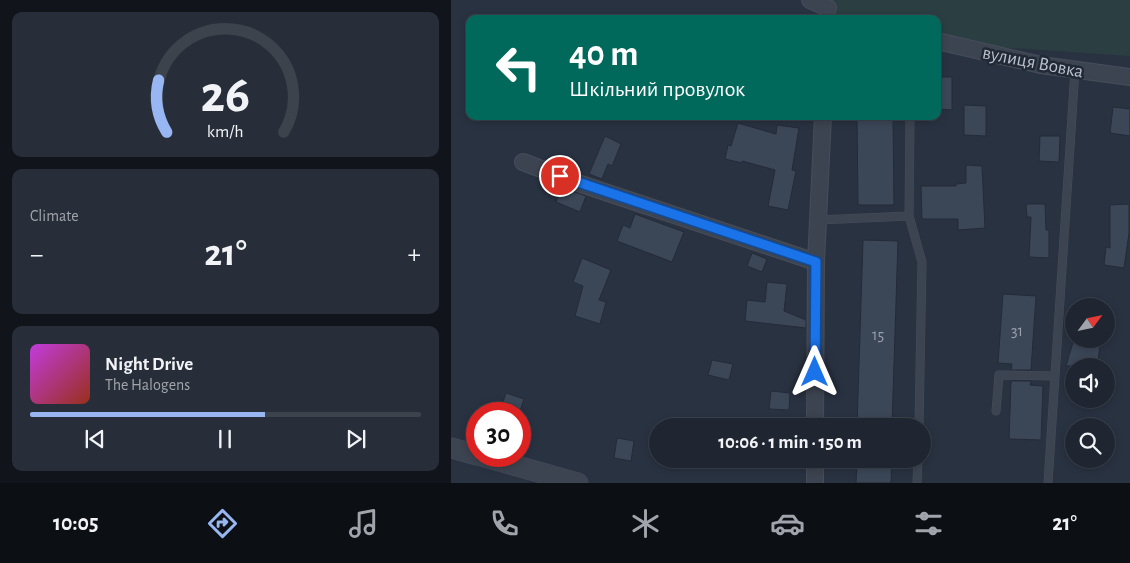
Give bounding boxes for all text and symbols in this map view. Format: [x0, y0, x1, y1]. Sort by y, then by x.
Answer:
icon: left [486, 35, 551, 100]
text: 40 m [569, 37, 638, 72]
street label: вулиця Вовка [981, 43, 1085, 82]
text: 26 [201, 69, 250, 121]
text: Шкільний провулок [569, 78, 745, 100]
text: km/h [207, 123, 244, 141]
pin [539, 155, 581, 197]
icon: arrive [546, 162, 574, 190]
text: Climate [30, 208, 79, 224]
text: 21° [204, 235, 247, 273]
text: − [30, 241, 43, 269]
text: + [408, 241, 421, 269]
north arrow [1065, 298, 1115, 348]
map controls [1065, 298, 1115, 468]
house number: 31 [1011, 323, 1023, 339]
house number: 15 [872, 327, 884, 343]
position arrow [788, 345, 840, 397]
text: Night Drive [105, 355, 193, 374]
button: sound [1065, 358, 1115, 408]
text: The Halogens [105, 377, 190, 393]
speed limit sign: 30 [466, 402, 531, 467]
button: search [1065, 418, 1115, 468]
icon: previous [81, 425, 109, 453]
icon: pause [211, 425, 239, 453]
icon: next [342, 425, 370, 453]
text: 10:06 · 1 min · 150 m [718, 433, 862, 452]
icon: directions [205, 506, 240, 541]
icon: music [346, 506, 381, 541]
icon: phone [487, 506, 522, 541]
icon: climate [628, 506, 663, 541]
icon: car [770, 506, 805, 541]
icon: filters [911, 506, 946, 541]
text: 10:05 [53, 512, 99, 534]
text: 21° [1052, 512, 1077, 534]

